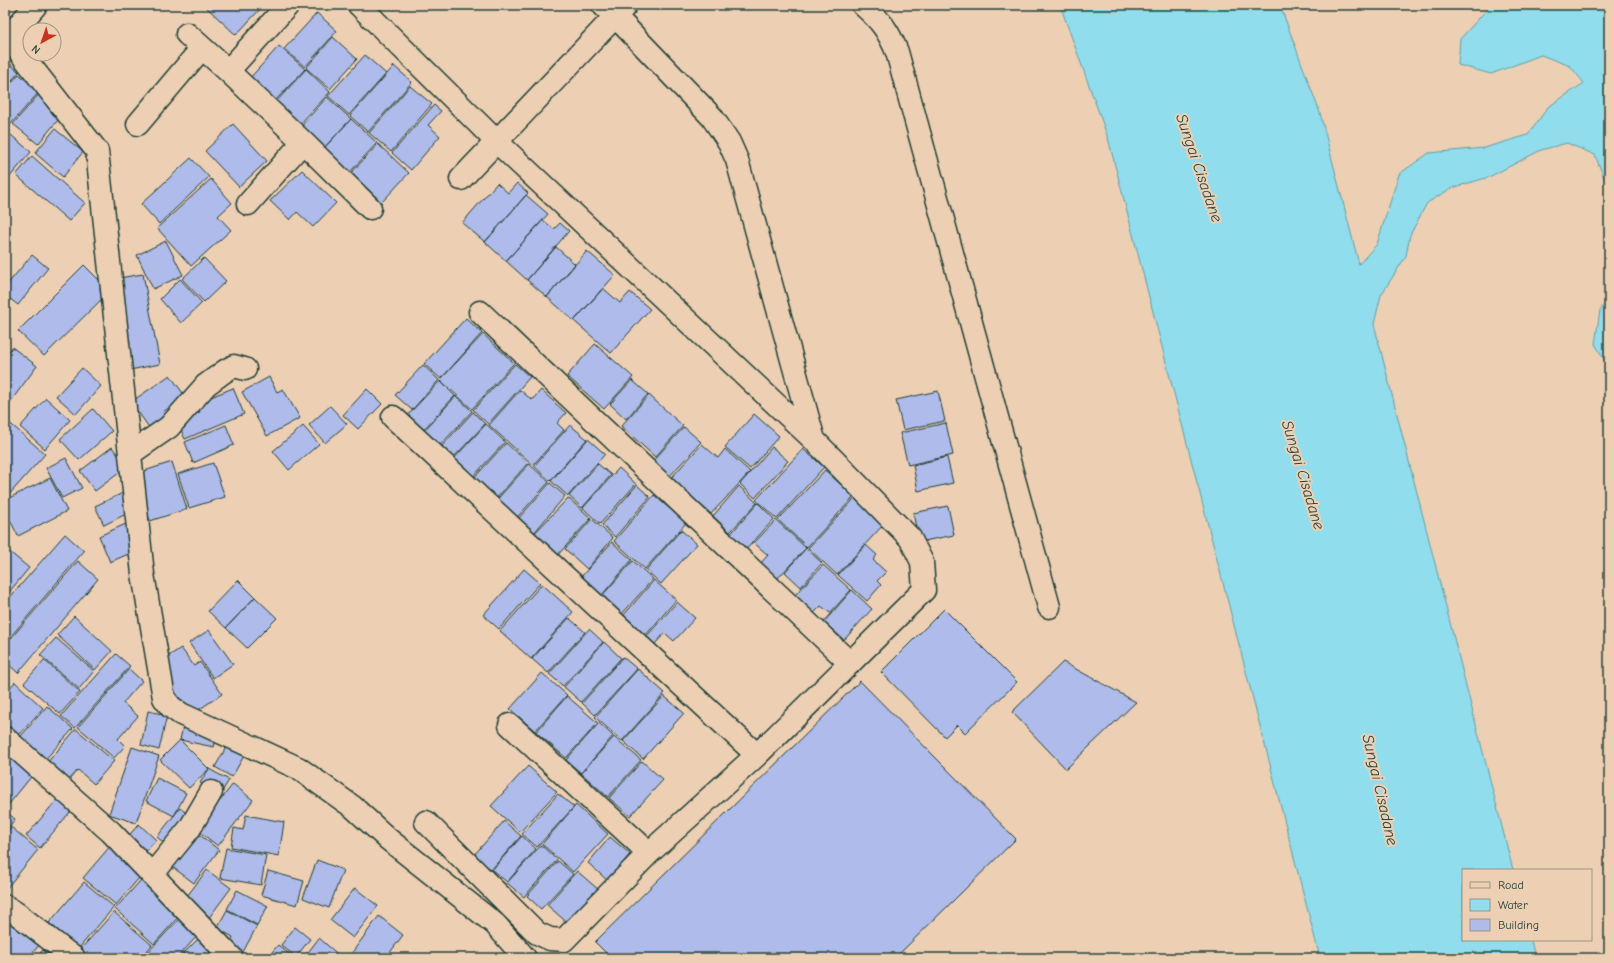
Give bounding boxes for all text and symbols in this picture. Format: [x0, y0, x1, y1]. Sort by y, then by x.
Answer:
north arrow [22, 22, 62, 62]
text: N [29, 42, 43, 57]
water label: Sungai Cisadane [1172, 111, 1226, 225]
water label: Sungai Cisadane [1278, 418, 1328, 532]
water label: Sungai Cisadane [1358, 733, 1402, 847]
legend [1462, 869, 1592, 941]
text: Road [1498, 878, 1524, 892]
text: Water [1498, 898, 1528, 912]
text: Building [1498, 918, 1539, 932]

